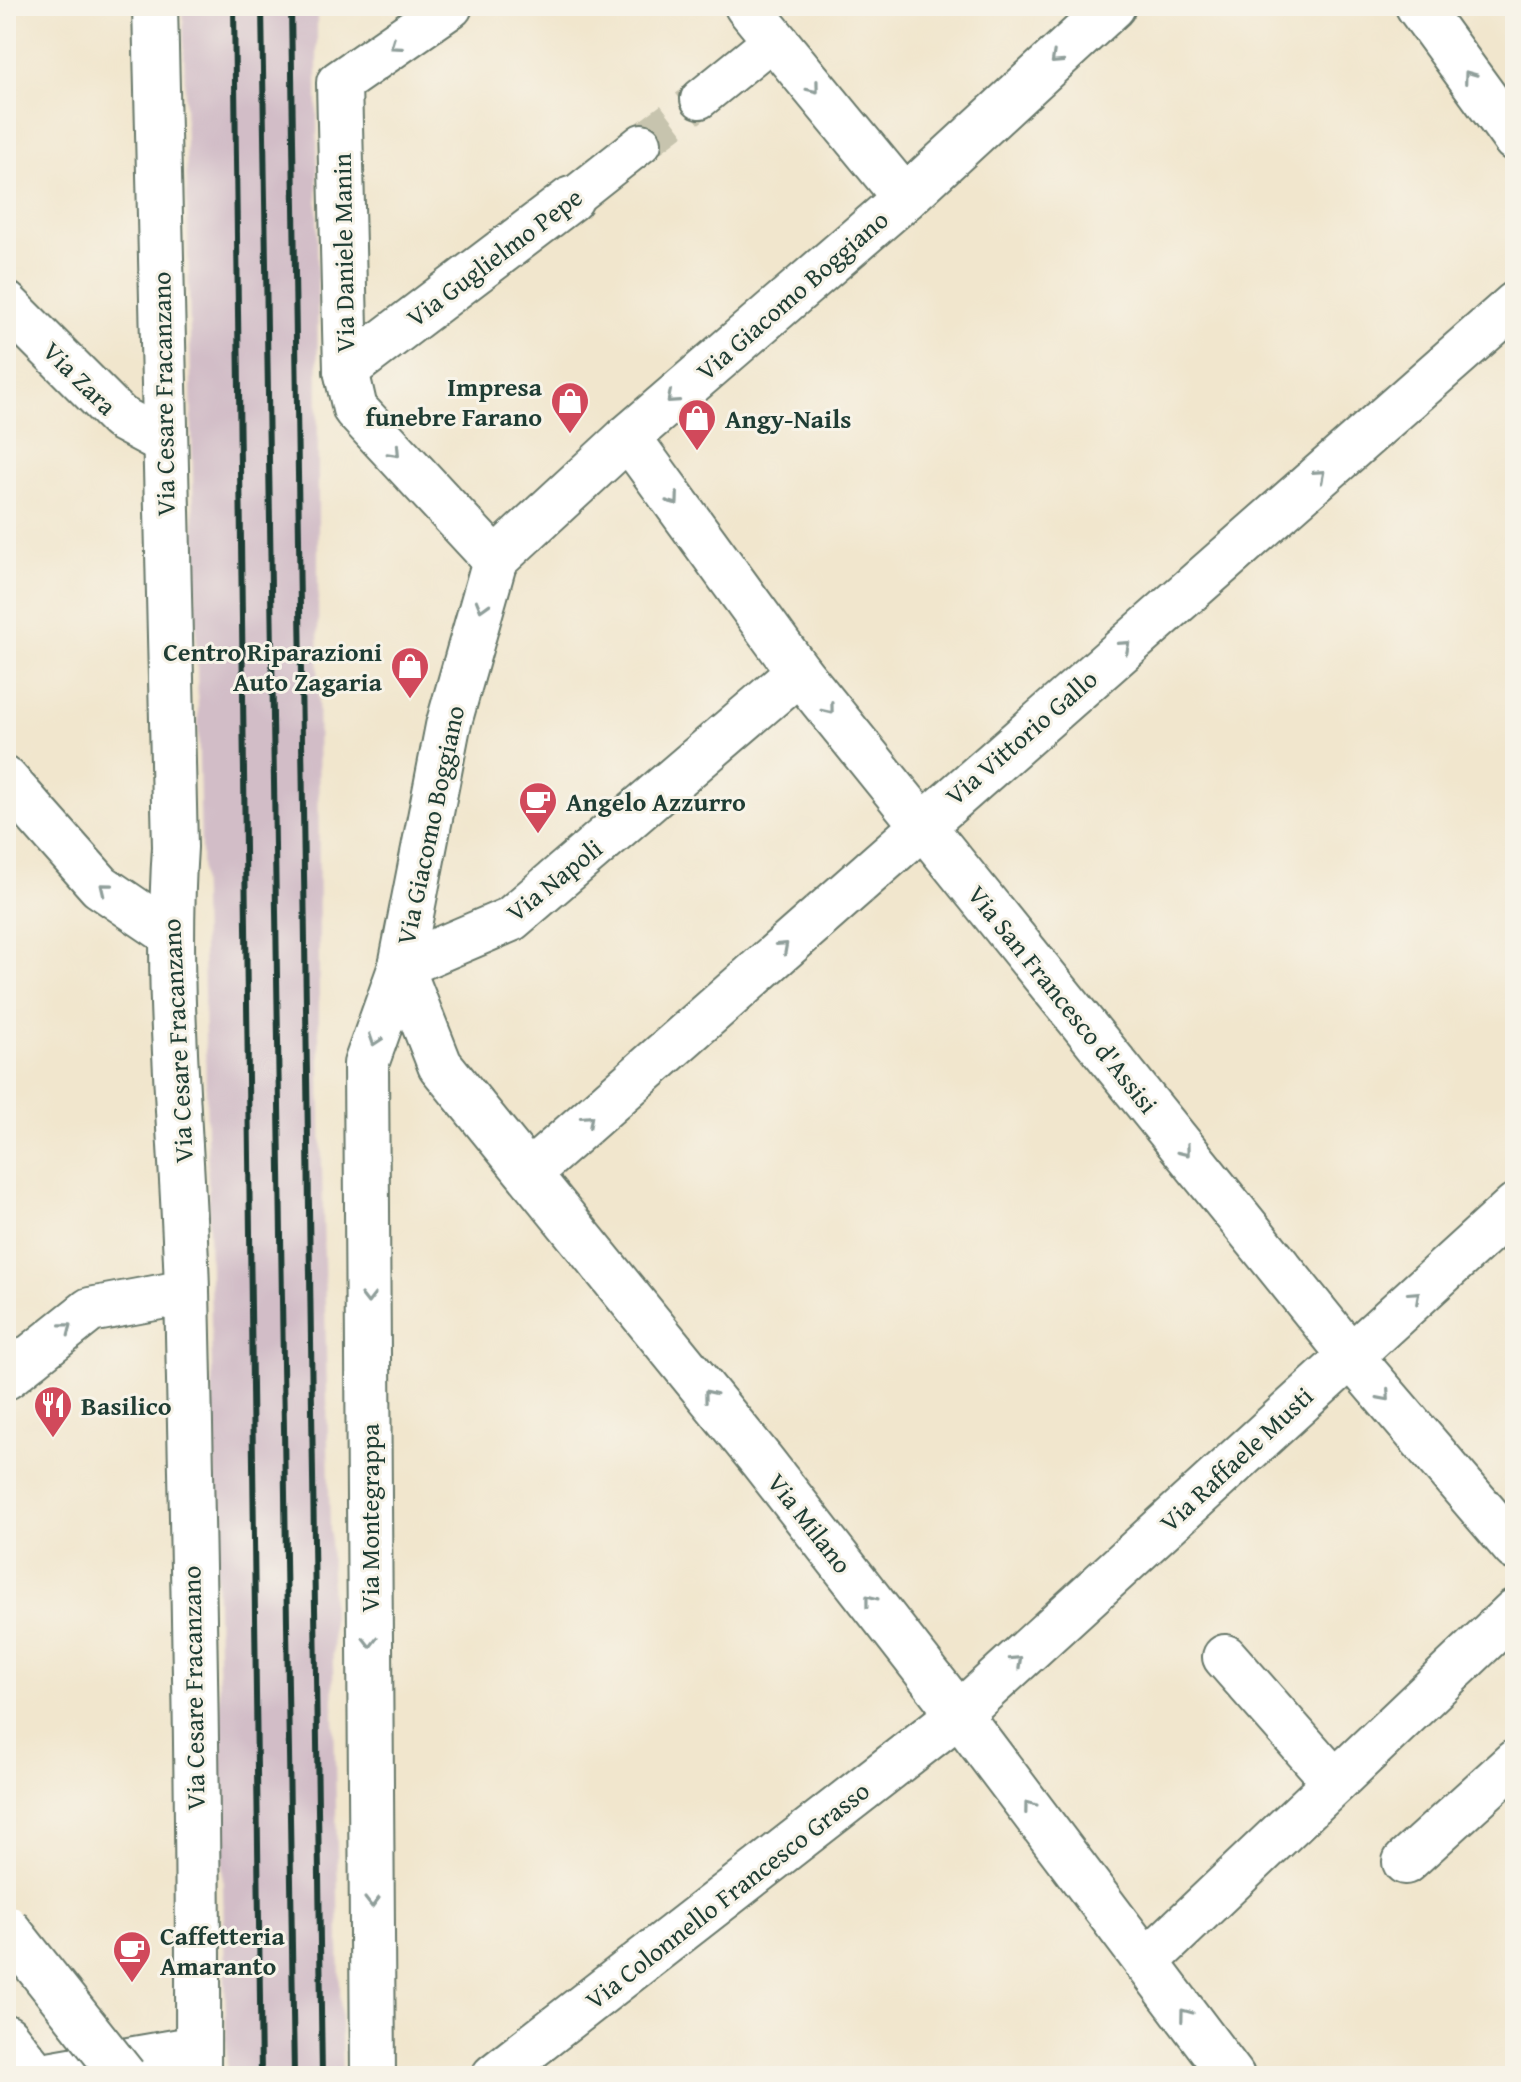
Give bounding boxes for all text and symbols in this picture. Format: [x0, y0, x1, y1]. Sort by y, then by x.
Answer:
one-way arrow [389, 35, 403, 50]
one-way arrow [1050, 49, 1065, 63]
one-way arrow [1464, 71, 1479, 85]
one-way arrow [805, 79, 819, 94]
street label: Via Daniele Manin [322, 152, 364, 353]
street label: Via Guglielmo Pepe [398, 178, 590, 336]
street label: Via Giacomo Boggiano [687, 200, 897, 390]
street label: Via Cesare Fracanzano [141, 271, 185, 517]
street label: Via Zara [34, 332, 127, 425]
place label: Impresa funebre Farano [366, 367, 543, 436]
shop icon: Impresa funebre Farano [549, 380, 591, 435]
one-way arrow [667, 389, 682, 403]
shop icon: Angy-Nails [676, 397, 718, 452]
place label: Angy-Nails [725, 399, 851, 438]
one-way arrow [386, 443, 400, 458]
one-way arrow [1311, 470, 1326, 484]
one-way arrow [664, 491, 679, 506]
one-way arrow [474, 598, 491, 612]
place label: Centro Riparazioni Auto Zagaria [163, 632, 383, 701]
one-way arrow [1115, 641, 1130, 656]
shop icon: Centro Riparazioni Auto Zagaria [389, 645, 431, 700]
street label: Via Vittorio Gallo [936, 660, 1106, 814]
one-way arrow [819, 700, 833, 715]
street label: Via Giacomo Boggiano [386, 702, 474, 948]
cafe icon: Angelo Azzurro [517, 780, 559, 835]
place label: Angelo Azzurro [566, 782, 746, 821]
street label: Via Napoli [498, 829, 610, 931]
street label: Via San Francesco d'Assisi [958, 876, 1168, 1122]
one-way arrow [100, 883, 115, 898]
street label: Via Cesare Fracanzano [151, 918, 203, 1164]
one-way arrow [773, 943, 788, 957]
one-way arrow [368, 1032, 385, 1046]
one-way arrow [579, 1115, 594, 1130]
one-way arrow [1175, 1142, 1190, 1156]
one-way arrow [1405, 1291, 1420, 1306]
one-way arrow [359, 1292, 377, 1305]
one-way arrow [58, 1324, 73, 1338]
street label: Via Raffaele Musti [1150, 1377, 1322, 1541]
restaurant icon: Basilico [32, 1384, 74, 1439]
place label: Basilico [81, 1386, 172, 1425]
one-way arrow [1375, 1386, 1390, 1401]
one-way arrow [704, 1390, 719, 1405]
street label: Via Montegrappa [350, 1423, 389, 1612]
street label: Via Milano [758, 1464, 862, 1582]
street label: Via Cesare Fracanzano [171, 1565, 215, 1811]
one-way arrow [866, 1594, 880, 1609]
one-way arrow [361, 1636, 379, 1649]
one-way arrow [1008, 1655, 1022, 1670]
street label: Via Colonnello Francesco Grasso [576, 1771, 878, 2019]
one-way arrow [1024, 1800, 1038, 1815]
one-way arrow [363, 1896, 380, 1909]
place label: Caffetteria Amaranto [160, 1916, 285, 1985]
cafe icon: Caffetteria Amaranto [111, 1929, 153, 1984]
one-way arrow [1180, 2008, 1194, 2022]

